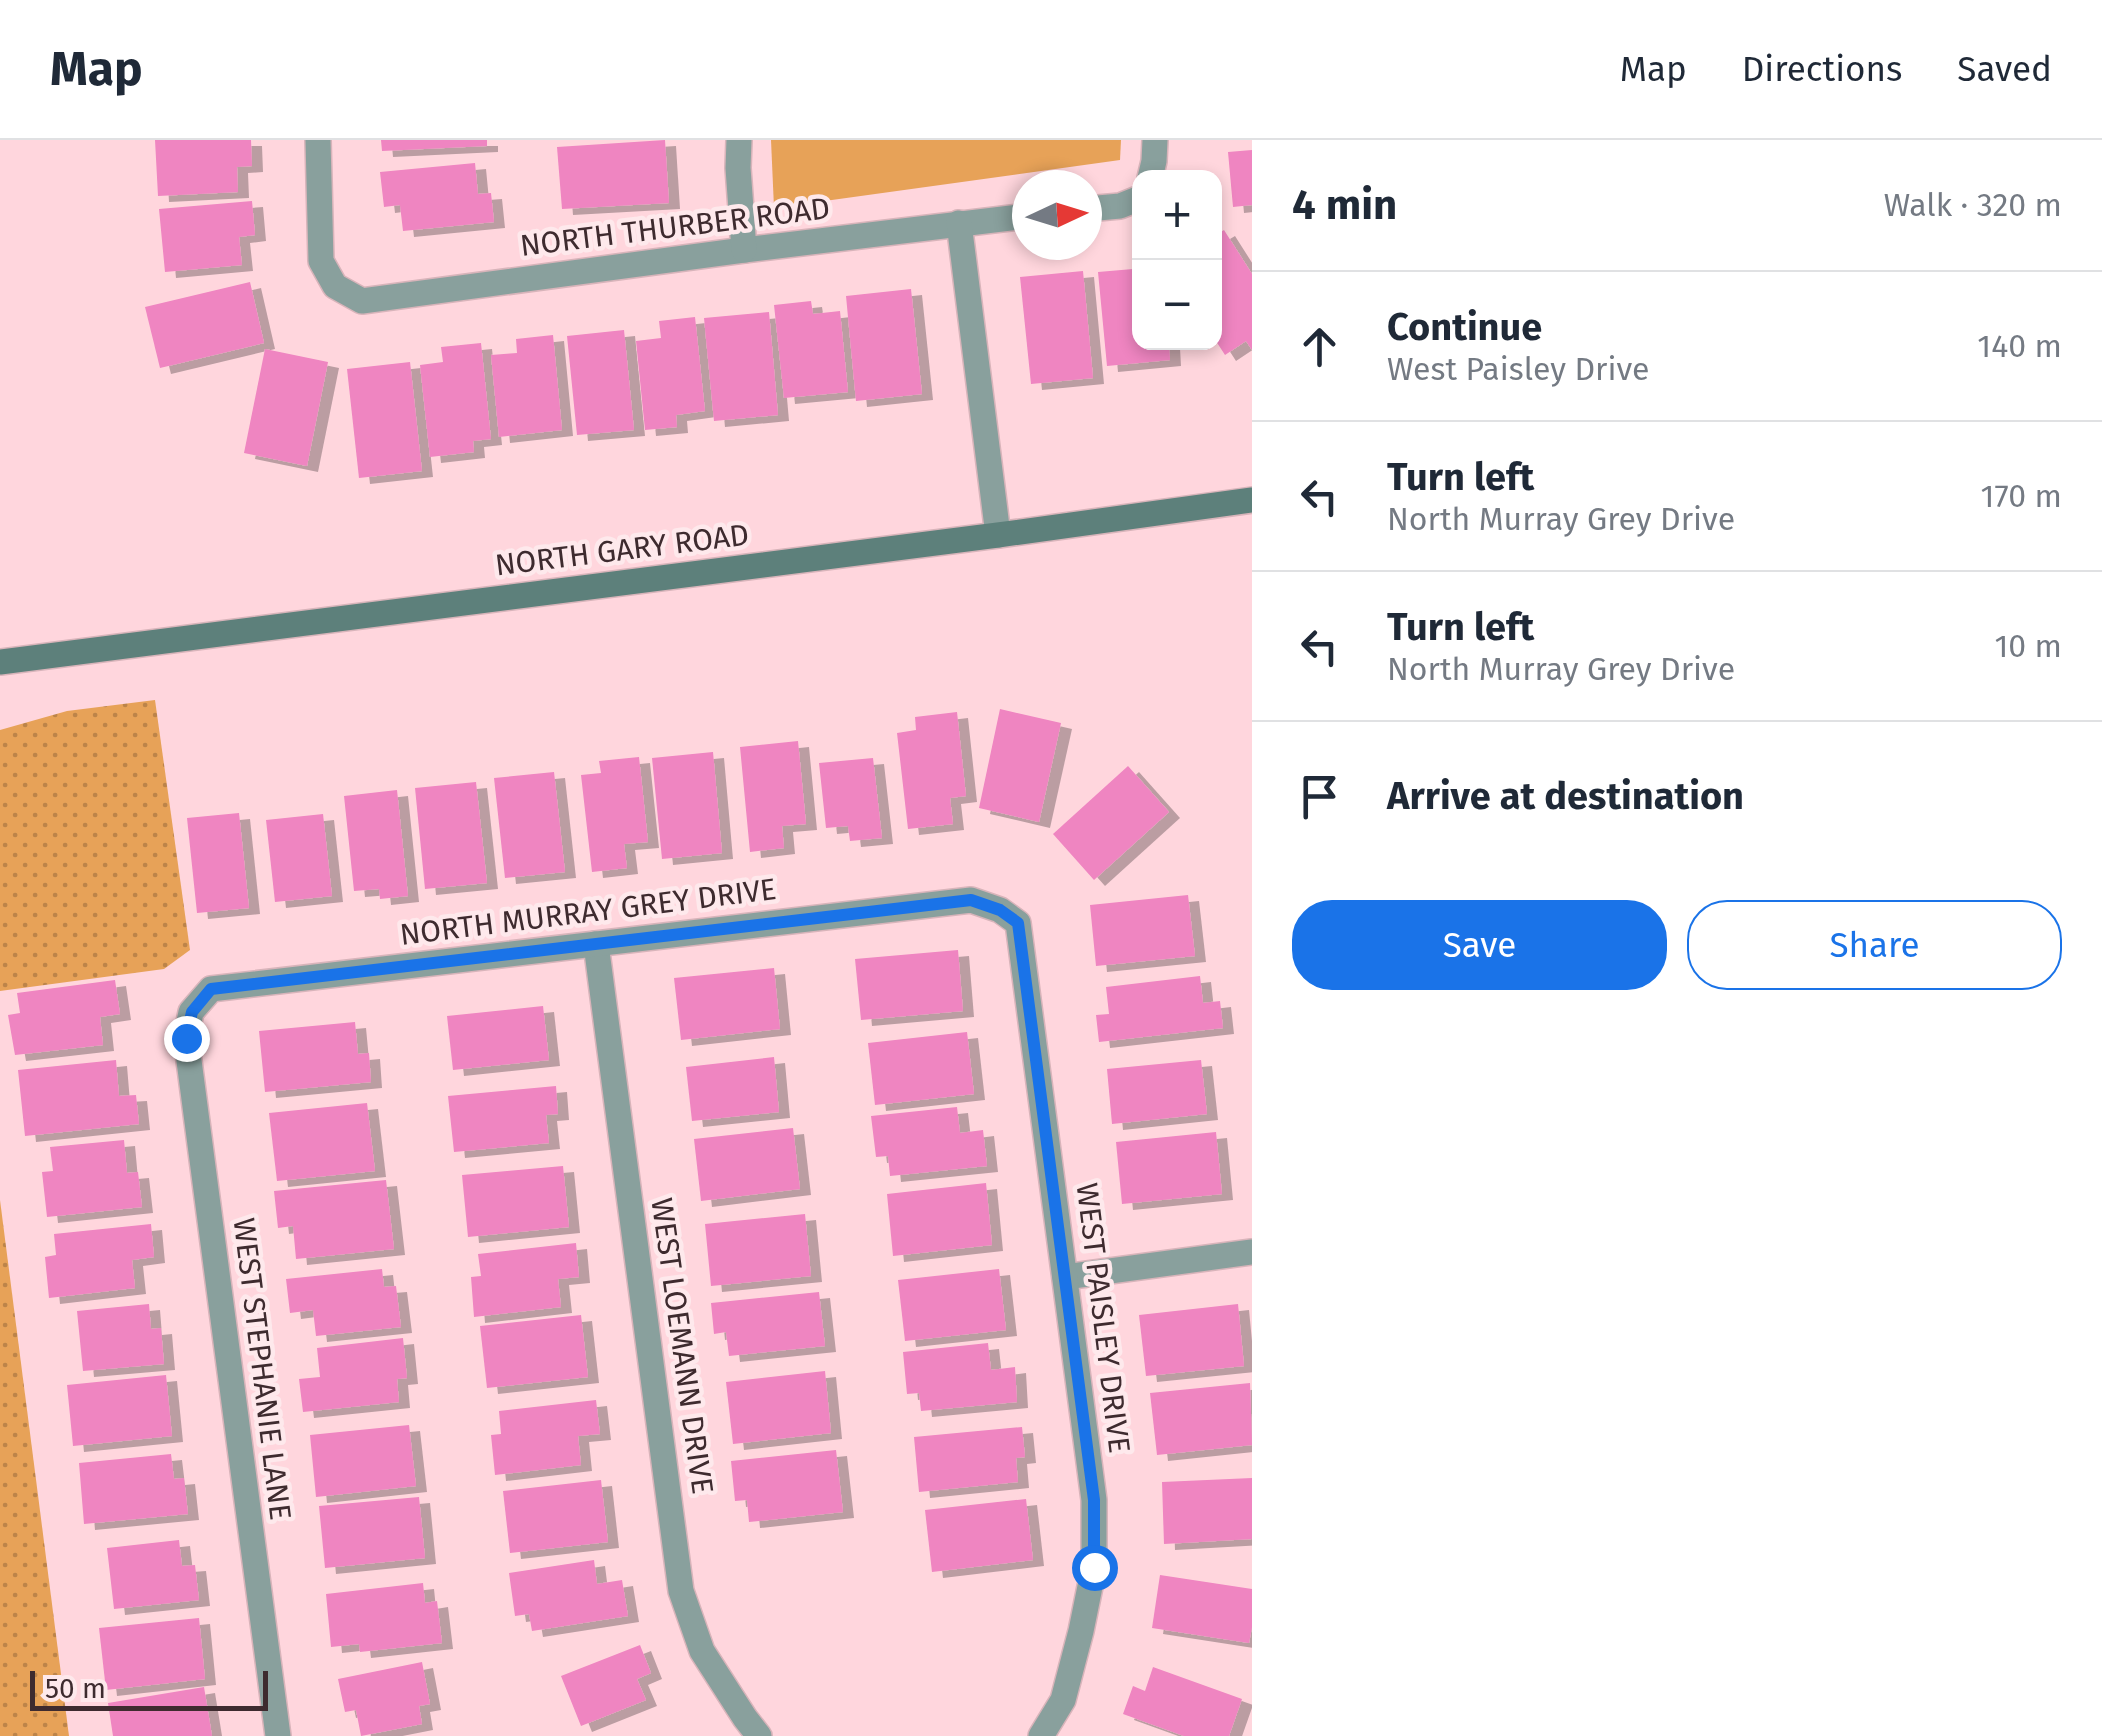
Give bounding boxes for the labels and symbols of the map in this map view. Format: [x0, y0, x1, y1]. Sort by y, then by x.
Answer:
north arrow [1012, 170, 1102, 260]
street label: NORTH THURBER ROAD [518, 190, 832, 264]
street label: NORTH GARY ROAD [493, 517, 751, 583]
street label: NORTH MURRAY GREY DRIVE [398, 871, 778, 953]
route end [164, 1016, 210, 1062]
street label: WEST PAISLEY DRIVE [1069, 1181, 1137, 1455]
street label: WEST LOEMANN DRIVE [643, 1196, 721, 1496]
street label: WEST STEPHANIE LANE [226, 1216, 298, 1522]
route start [1072, 1545, 1118, 1591]
scale bar [30, 1666, 268, 1710]

